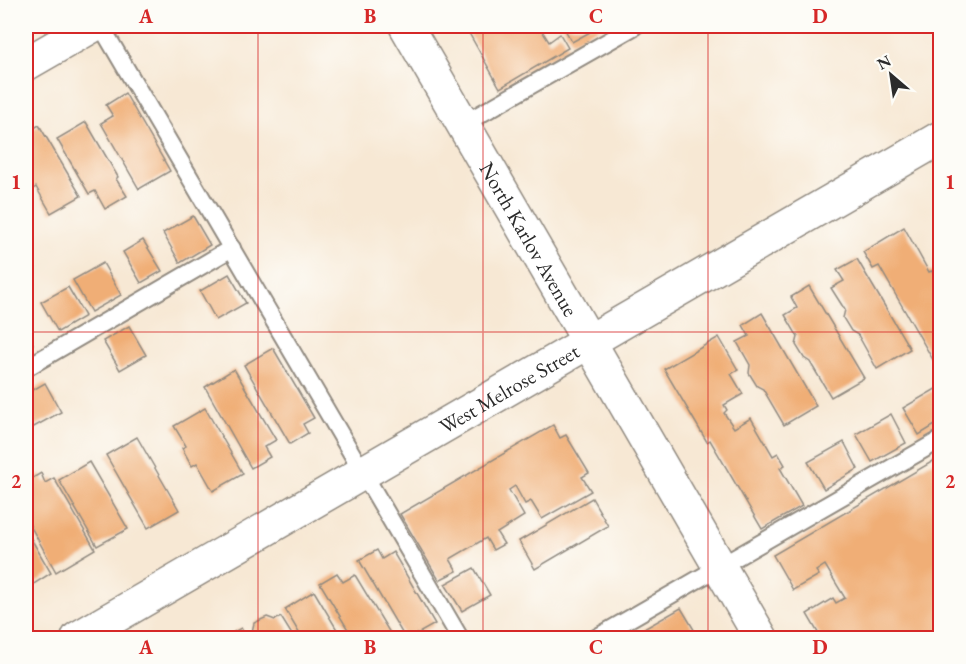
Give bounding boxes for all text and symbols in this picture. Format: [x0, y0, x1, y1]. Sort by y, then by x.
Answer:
text: A [138, 3, 154, 29]
text: B [364, 3, 376, 29]
text: C [589, 3, 603, 29]
text: D [812, 3, 828, 29]
north arrow [861, 45, 921, 105]
text: N [873, 50, 895, 75]
street label: North Karlov Avenue [474, 157, 585, 321]
text: 1 [11, 169, 21, 195]
text: 1 [945, 169, 955, 195]
street label: West Melrose Street [434, 337, 584, 439]
text: 2 [11, 468, 22, 494]
text: 2 [945, 468, 956, 494]
text: A [138, 634, 154, 660]
text: B [364, 634, 376, 660]
text: C [589, 634, 603, 660]
text: D [812, 634, 828, 660]

